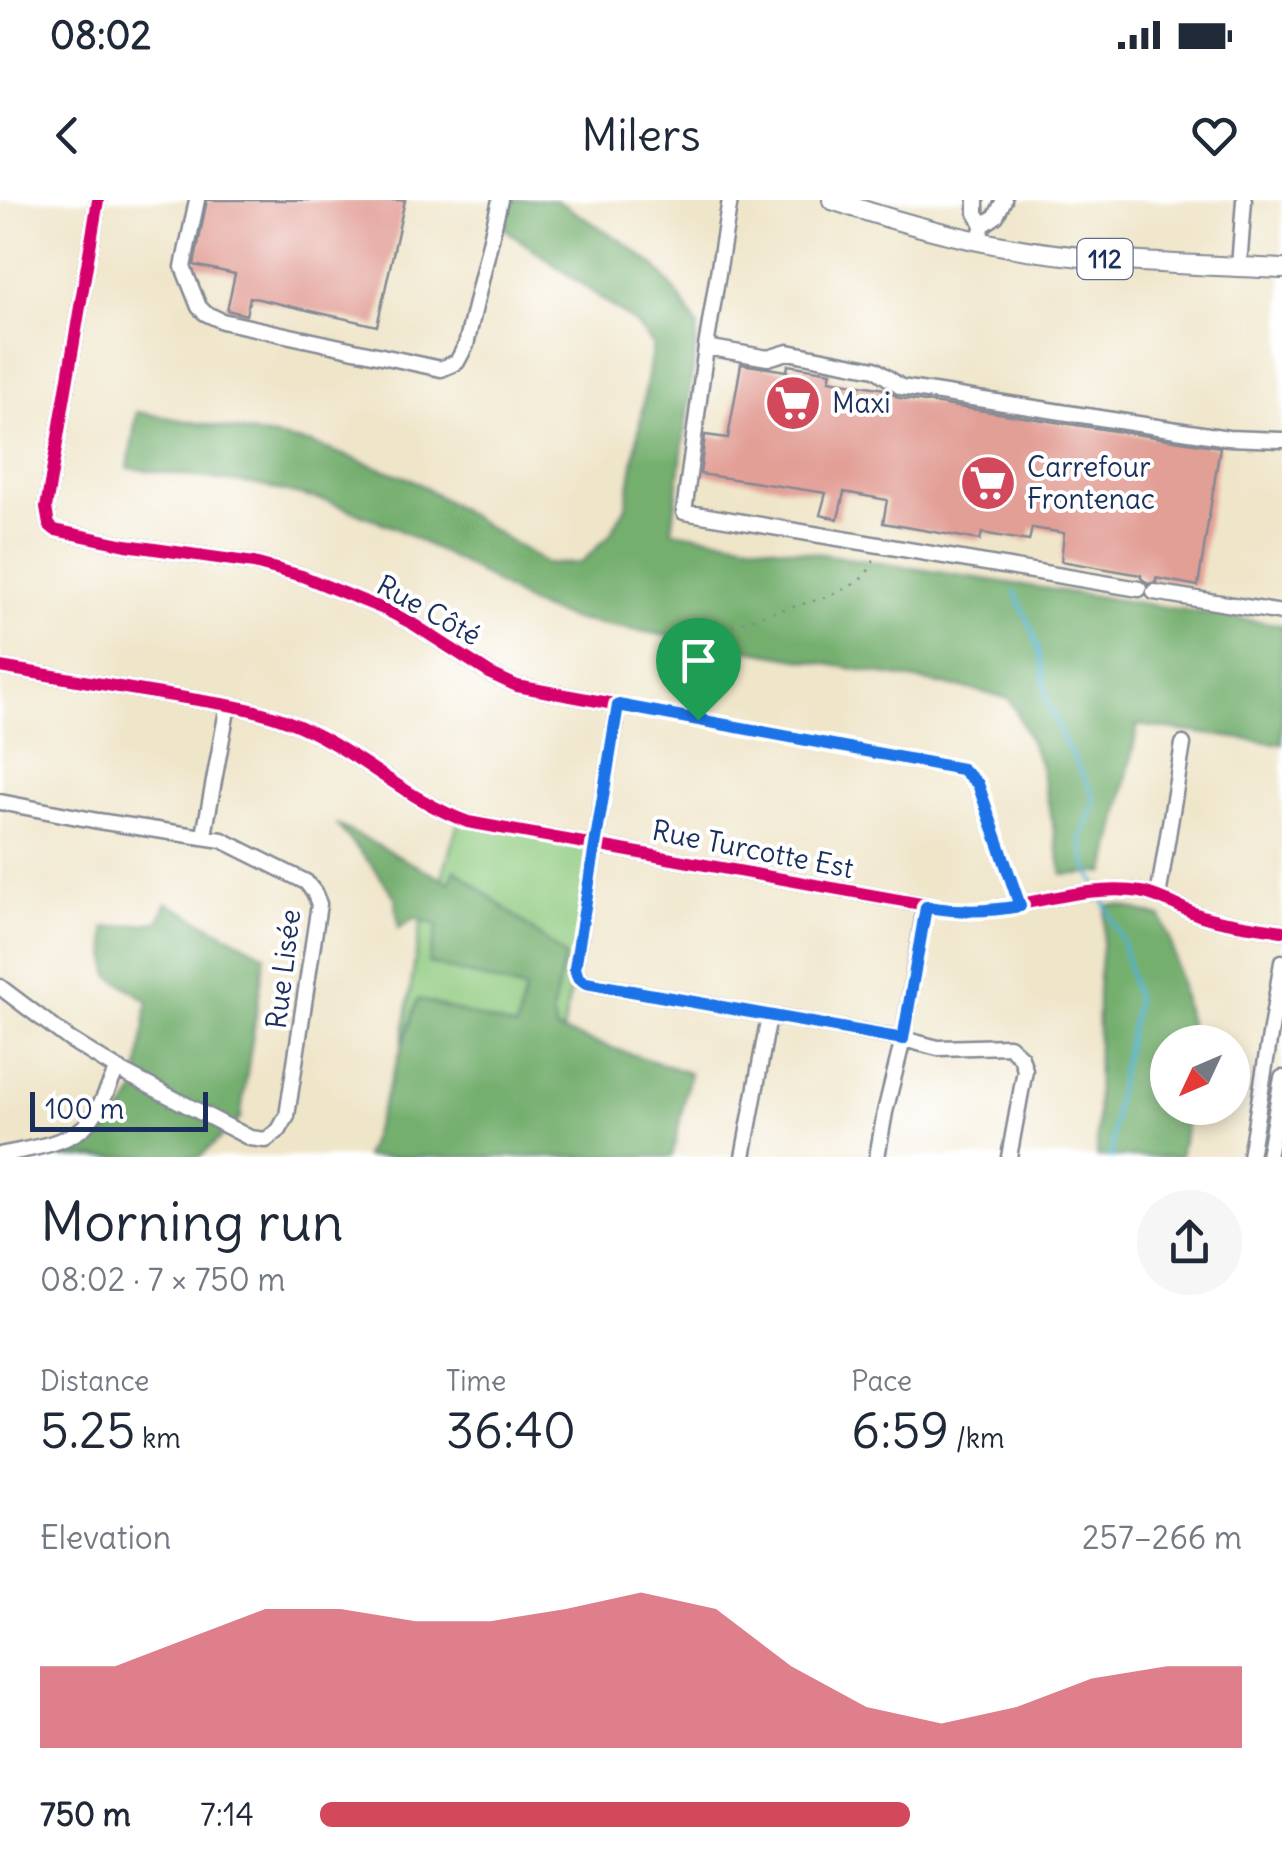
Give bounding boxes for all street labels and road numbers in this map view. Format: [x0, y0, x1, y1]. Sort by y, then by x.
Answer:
road number: 112 [1078, 239, 1132, 279]
street label: Rue Côté [371, 567, 487, 653]
street label: Rue Turcotte Est [649, 812, 857, 886]
street label: Rue Lisée [258, 907, 308, 1031]

